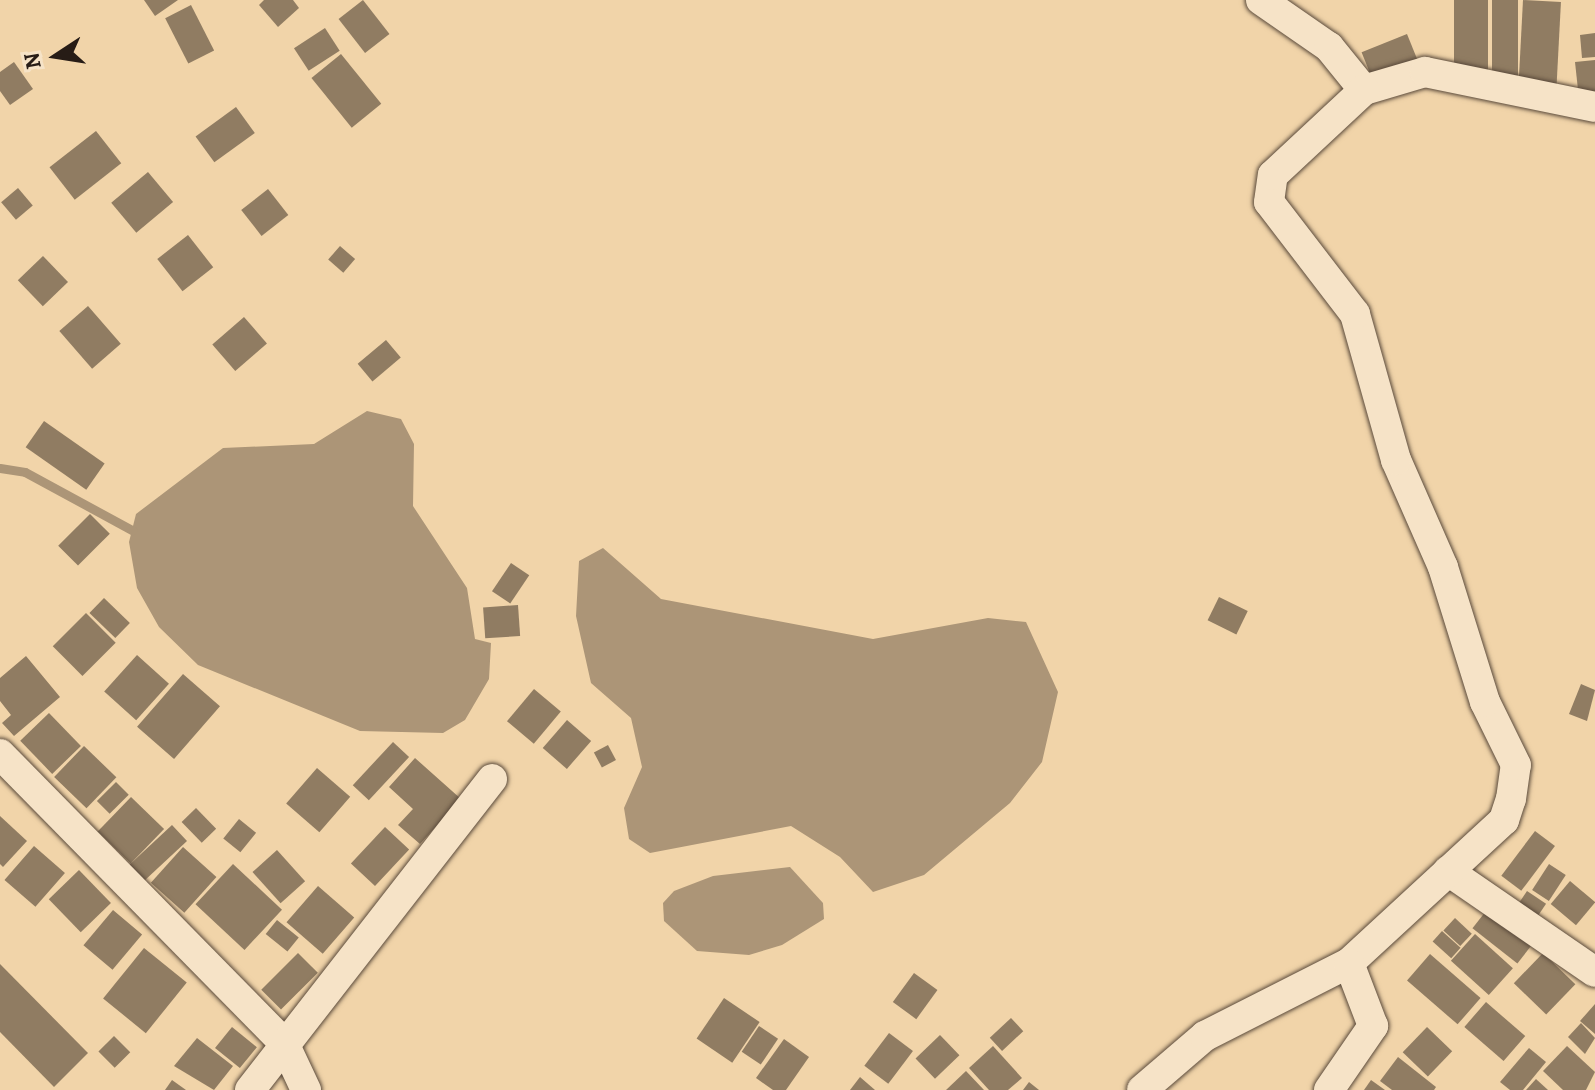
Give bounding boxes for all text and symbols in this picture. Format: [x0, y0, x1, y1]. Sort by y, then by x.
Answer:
north arrow [16, 16, 96, 96]
text: N [16, 50, 49, 72]

